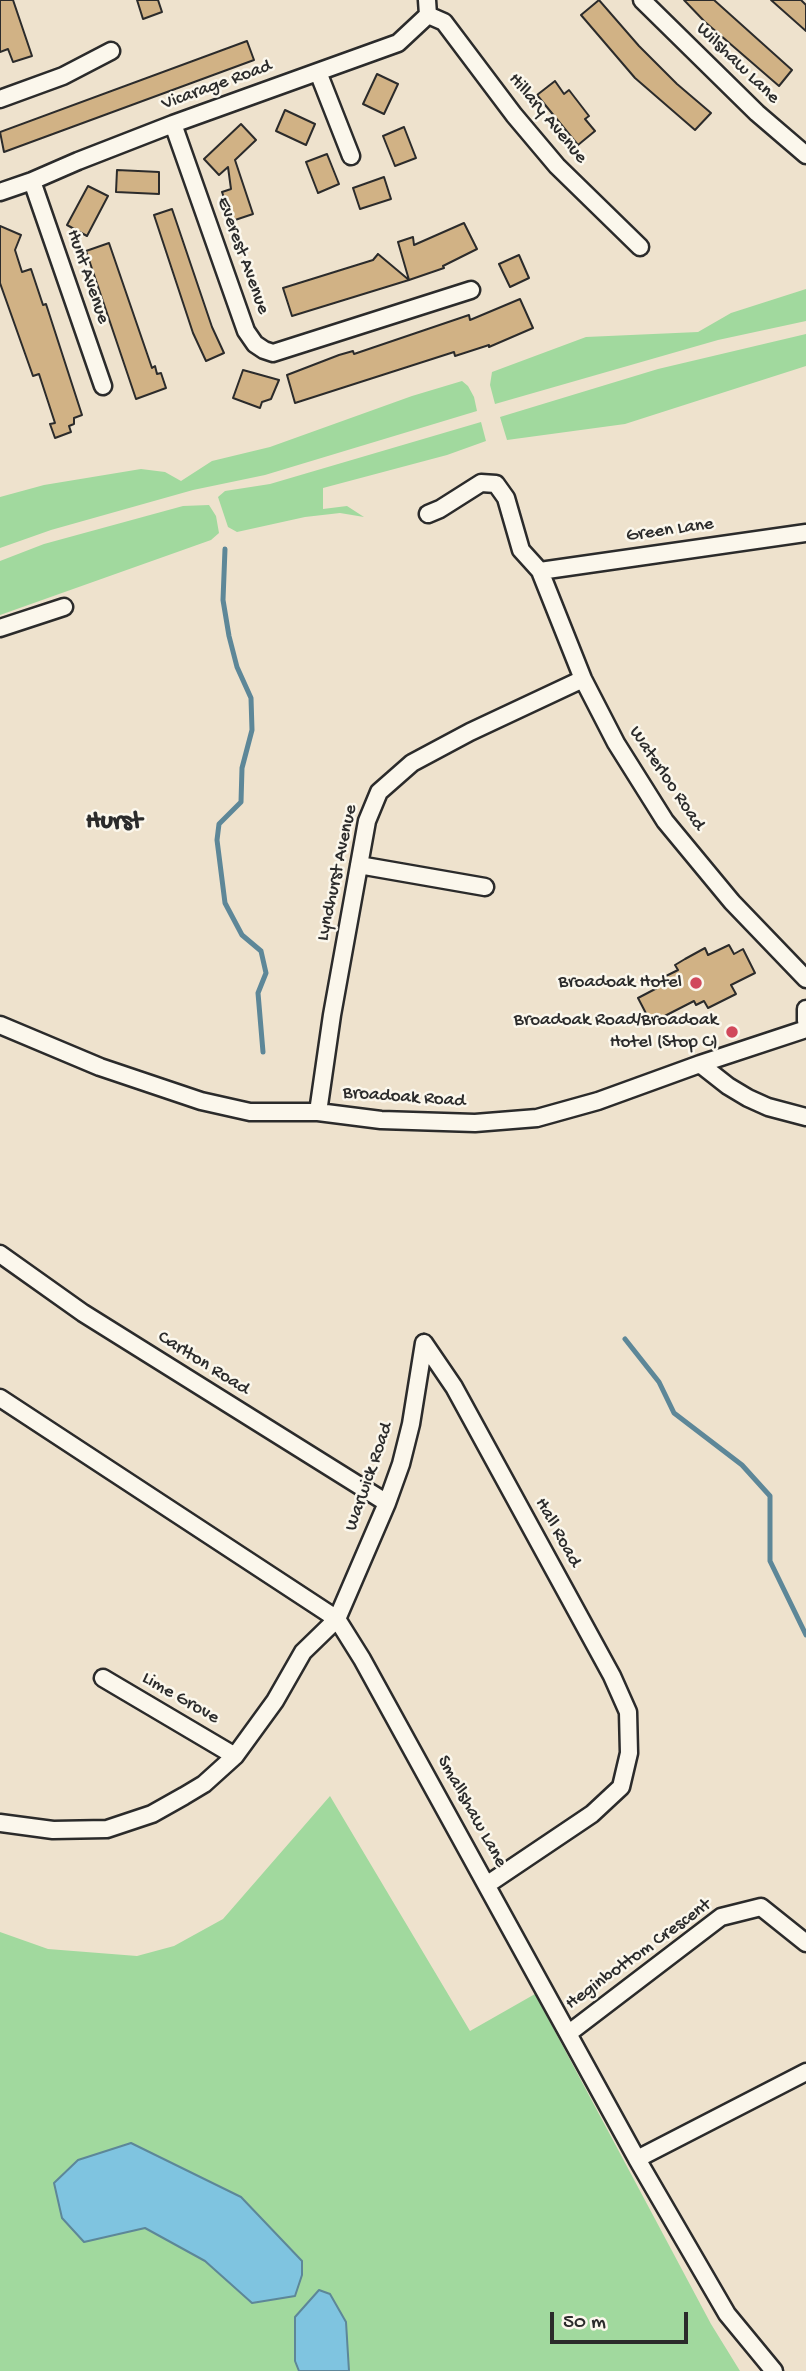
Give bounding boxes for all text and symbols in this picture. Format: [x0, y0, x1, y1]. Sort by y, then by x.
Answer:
street label: Wilshaw Lane [690, 18, 784, 110]
street label: Vicarage Road [159, 56, 275, 116]
street label: Hillary Avenue [502, 69, 592, 169]
street label: Everest Avenue [210, 194, 274, 318]
street label: Hunt Avenue [60, 227, 114, 327]
street label: Green Lane [625, 514, 715, 548]
street label: Waterloo Road [623, 723, 709, 835]
street label: Lyndhurst Avenue [312, 803, 364, 943]
district label: Hurst [86, 807, 142, 839]
place label: Broadoak Hotel [558, 972, 682, 994]
marker: Broadoak Hotel [688, 975, 704, 991]
place label: Broadoak Road/Broadoak Hotel (Stop C) [514, 1010, 718, 1054]
marker: Broadoak Road/Broadoak Hotel (Stop C) [724, 1024, 740, 1040]
street label: Broadoak Road [342, 1082, 466, 1114]
street label: Carlton Road [153, 1327, 253, 1401]
street label: Warwick Road [341, 1420, 399, 1534]
street label: Hall Road [529, 1494, 585, 1572]
street label: Lime Grove [137, 1668, 223, 1730]
street label: Smallshaw Lane [431, 1752, 511, 1872]
street label: Heginbottom Crescent [562, 1894, 716, 2016]
scale bar [554, 2298, 692, 2342]
text: 50 m [563, 2311, 606, 2336]

